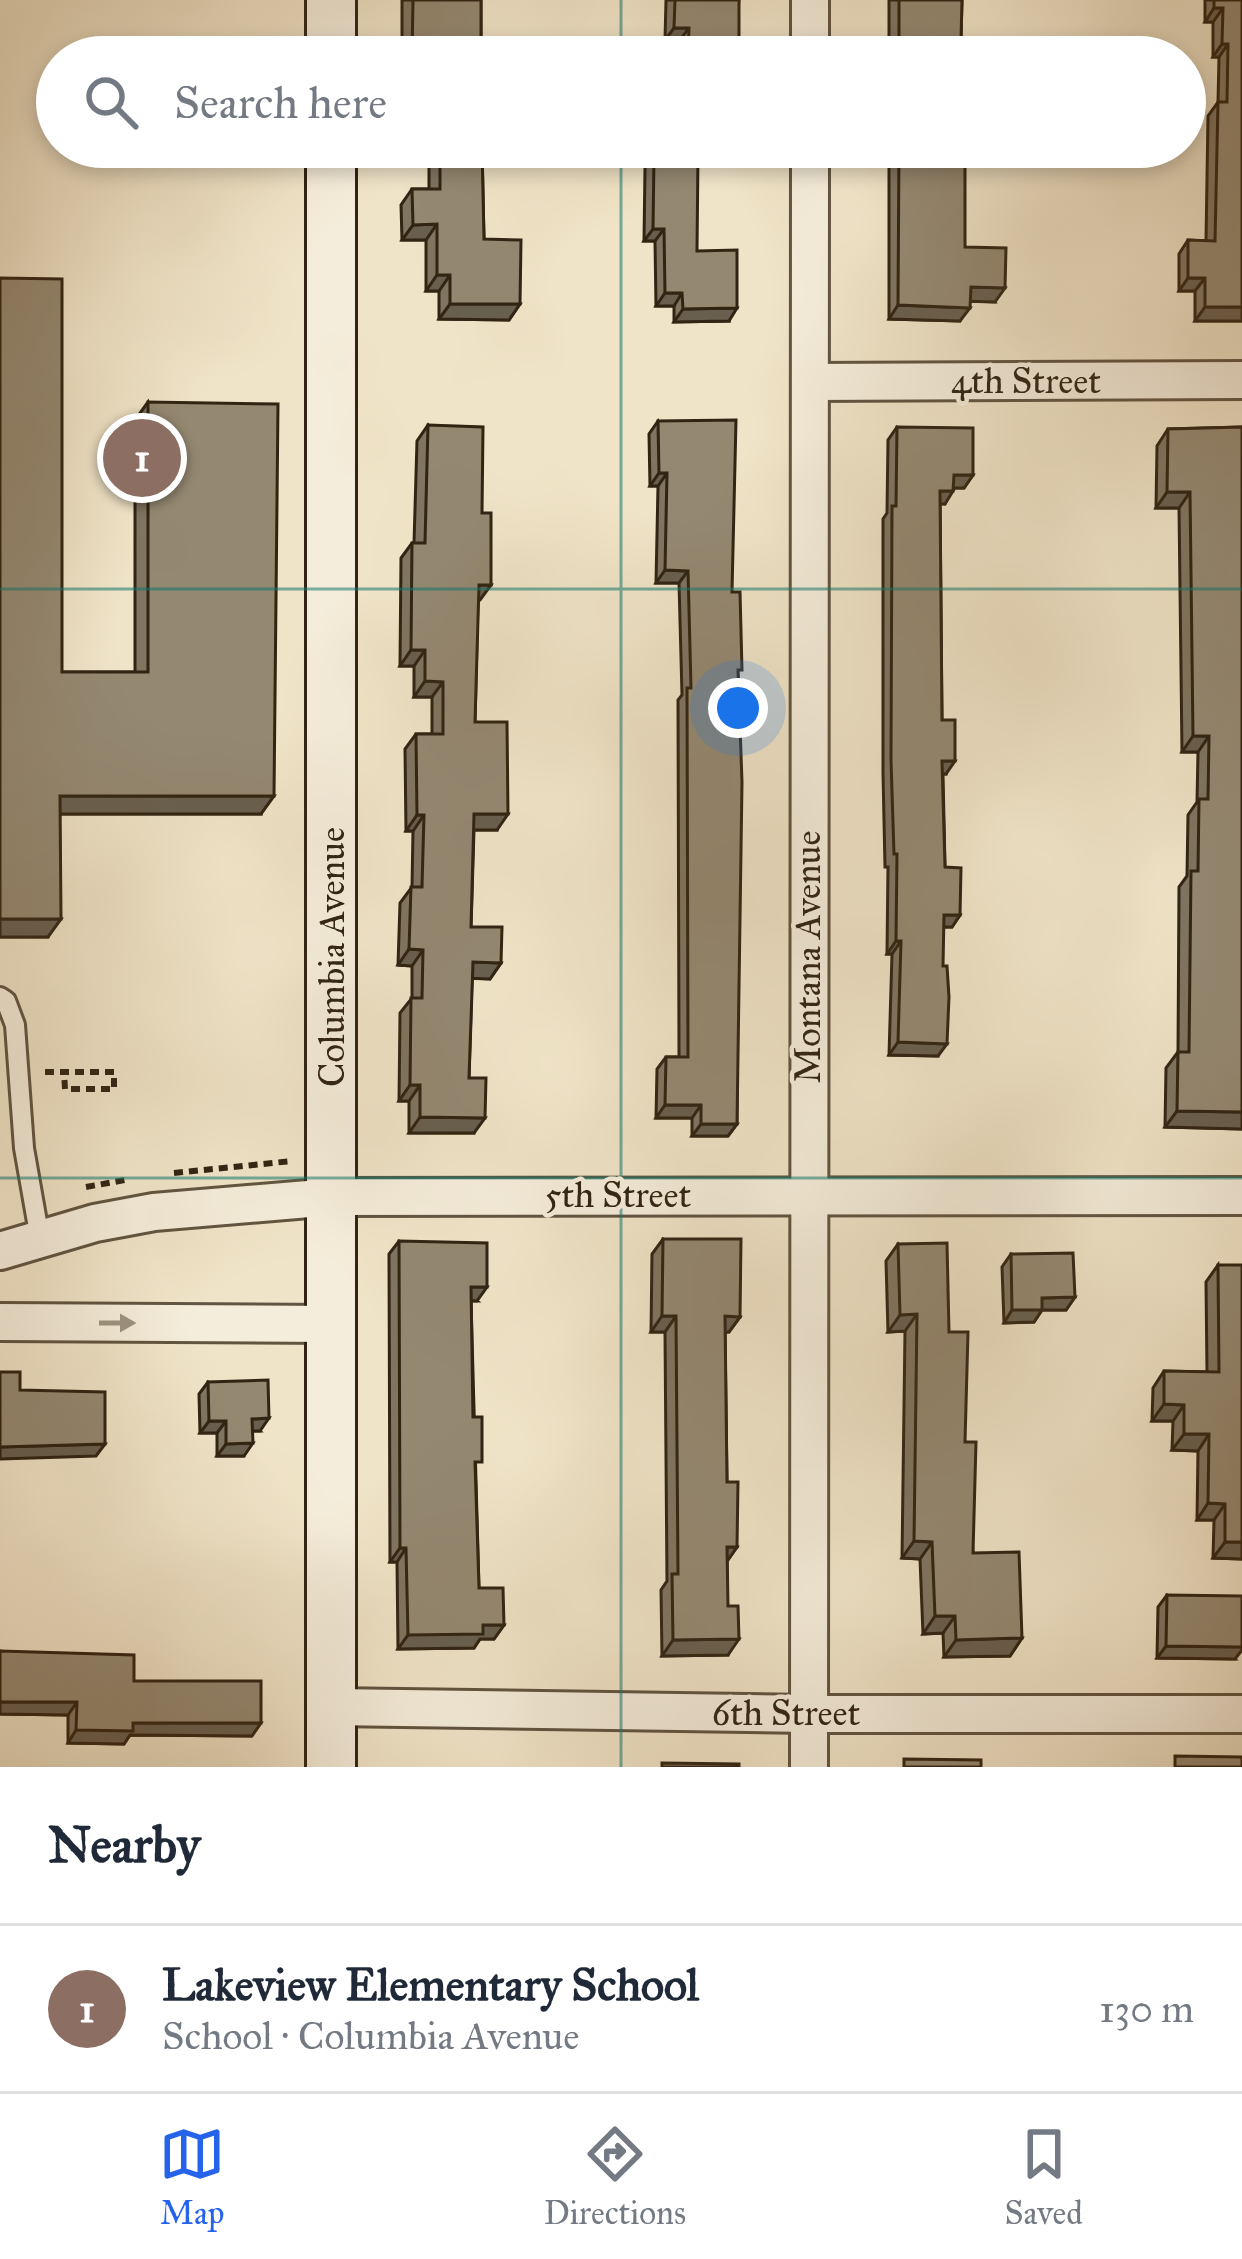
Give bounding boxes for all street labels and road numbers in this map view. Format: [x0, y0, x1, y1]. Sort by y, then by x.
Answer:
street label: 4th Street [951, 359, 1101, 403]
street label: Columbia Avenue [310, 827, 354, 1087]
street label: Montana Avenue [786, 831, 830, 1083]
street label: 5th Street [545, 1173, 692, 1217]
street label: 6th Street [712, 1691, 860, 1735]

